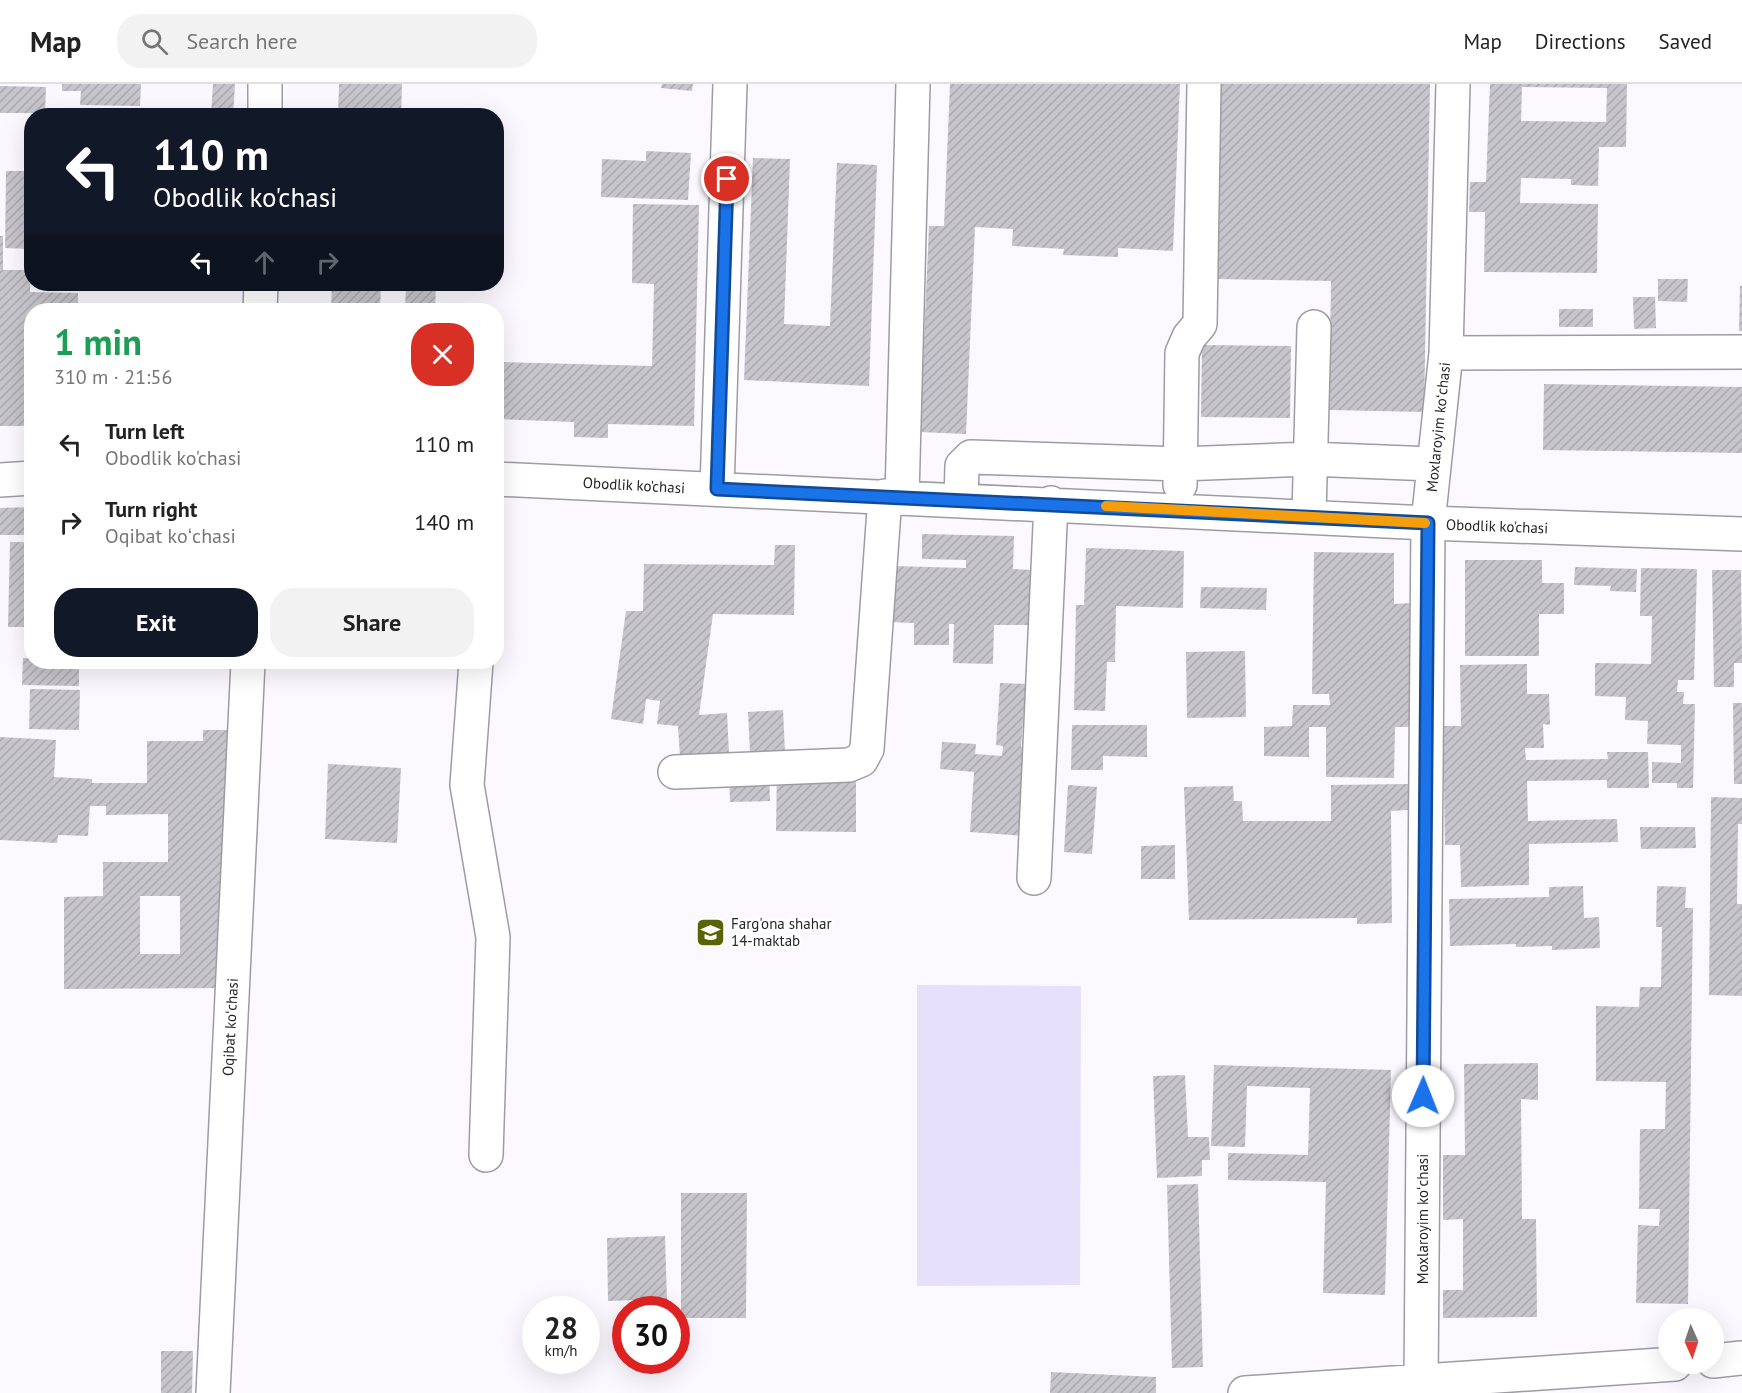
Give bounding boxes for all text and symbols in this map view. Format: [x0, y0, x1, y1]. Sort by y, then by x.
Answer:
search box [117, 14, 537, 68]
text: Map [30, 23, 81, 60]
icon: search [138, 25, 171, 58]
text: Search here [186, 27, 297, 55]
text: Map [1463, 28, 1502, 55]
text: Directions [1535, 28, 1626, 55]
text: Saved [1659, 28, 1712, 55]
text: 110 m [153, 127, 269, 182]
icon: left [54, 132, 132, 210]
pin [701, 153, 752, 204]
icon: arrive [710, 162, 743, 195]
text: Obodlik ko'chasi [153, 180, 337, 214]
icon: left [185, 246, 218, 279]
icon: ahead [248, 246, 281, 279]
icon: right [311, 246, 344, 279]
text: 1 min [54, 318, 142, 365]
button: close [411, 323, 474, 386]
street label: Moxlaroyim koʻchasi [1422, 361, 1454, 493]
text: 310 m · 21:56 [54, 364, 172, 390]
text: Turn left [105, 417, 185, 445]
icon: left [54, 428, 87, 461]
text: 110 m [414, 430, 474, 458]
text: Obodlik ko'chasi [105, 445, 241, 471]
street label: Obodlik ko'chasi [582, 473, 686, 497]
text: Turn right [105, 495, 197, 523]
icon: right [54, 506, 87, 539]
text: 140 m [414, 508, 474, 536]
street label: Obodlik ko'chasi [1446, 515, 1548, 537]
text: Oqibat koʻchasi [105, 523, 236, 549]
button: Exit [54, 588, 258, 657]
button: Share [270, 588, 474, 657]
place label: Farg'ona shahar 14-maktab [731, 914, 832, 950]
school or university icon: Farg'ona shahar 14-maktab [694, 916, 726, 948]
street label: Oqibat koʻchasi [218, 978, 242, 1076]
position arrow [1391, 1064, 1455, 1128]
street label: Moxlaroyim koʻchasi [1413, 1154, 1432, 1284]
speed limit sign: 30 [612, 1296, 690, 1374]
text: 28 [544, 1308, 578, 1347]
north arrow [1658, 1308, 1724, 1374]
map controls [1658, 1308, 1724, 1374]
text: km/h [545, 1341, 577, 1360]

